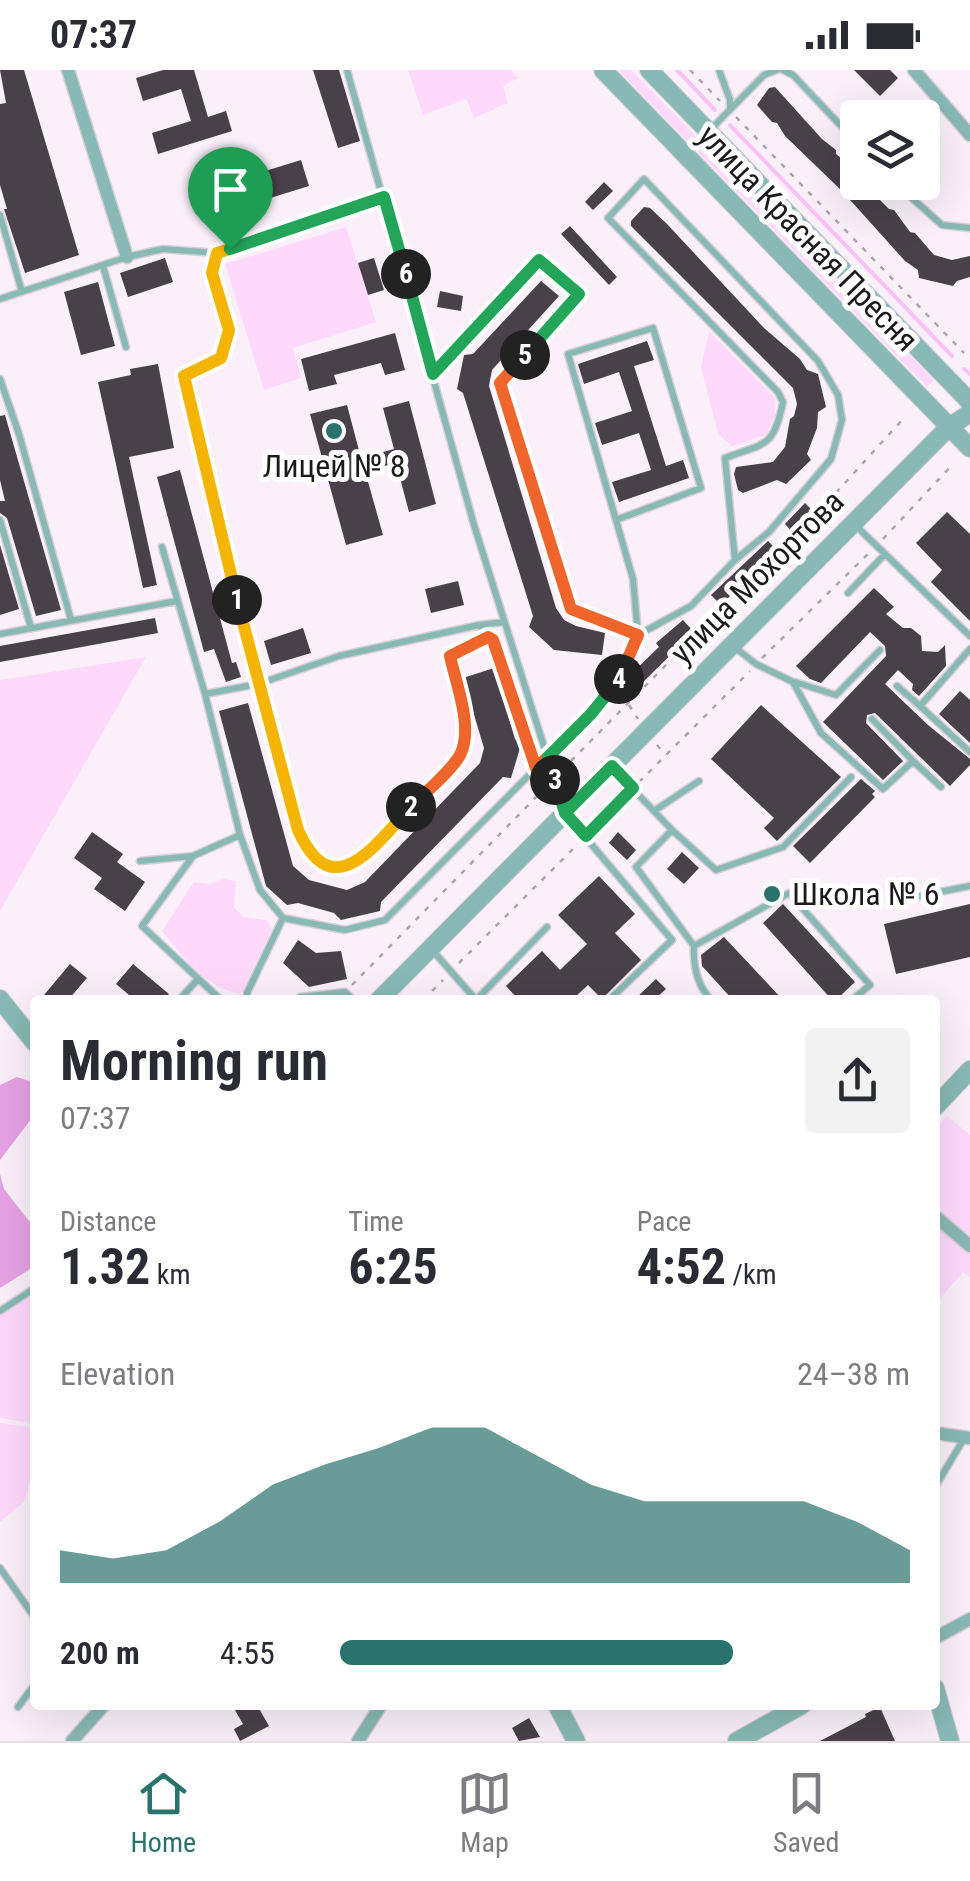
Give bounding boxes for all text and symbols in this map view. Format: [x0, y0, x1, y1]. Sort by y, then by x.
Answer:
text: 07:37 [50, 13, 137, 57]
map controls [840, 100, 940, 200]
button: layers [840, 100, 940, 200]
street label: улица Красная Пресня [690, 117, 926, 359]
pin [188, 147, 273, 250]
icon: arrive [203, 162, 258, 217]
pin: 6 [381, 249, 431, 299]
text: 6 [399, 257, 413, 290]
pin: 5 [500, 330, 550, 380]
text: 5 [518, 338, 532, 371]
marker: Лицей № 8 [323, 420, 345, 442]
place label: Лицей № 8 [263, 447, 405, 485]
street label: улица Мохортова [662, 482, 852, 672]
pin: 1 [212, 575, 262, 625]
text: 1 [230, 583, 244, 616]
pin: 4 [594, 654, 644, 704]
text: 4 [612, 662, 626, 695]
pin: 3 [530, 755, 580, 805]
text: 3 [548, 763, 562, 796]
pin: 2 [386, 782, 436, 832]
text: 2 [404, 790, 418, 823]
place label: Школа № 6 [792, 875, 939, 913]
marker: Школа № 6 [761, 883, 783, 905]
button: share [805, 1028, 910, 1133]
text: Morning run [60, 1029, 328, 1093]
text: 07:37 [60, 1099, 131, 1137]
text: Distance [60, 1205, 157, 1238]
text: Time [348, 1205, 404, 1238]
text: Pace [637, 1205, 692, 1238]
text: 1.32 [60, 1238, 150, 1296]
text: 6:25 [348, 1238, 438, 1296]
text: 4:52 [637, 1238, 726, 1296]
text: km [150, 1258, 190, 1291]
text: /km [726, 1258, 777, 1291]
text: Elevation [60, 1355, 175, 1393]
text: 24–38 m [797, 1355, 910, 1393]
text: 200 m [60, 1634, 140, 1672]
text: 4:55 [220, 1634, 275, 1672]
tab: Home [130, 1766, 196, 1859]
tab: Map [457, 1766, 512, 1859]
tab: Saved [773, 1766, 840, 1859]

